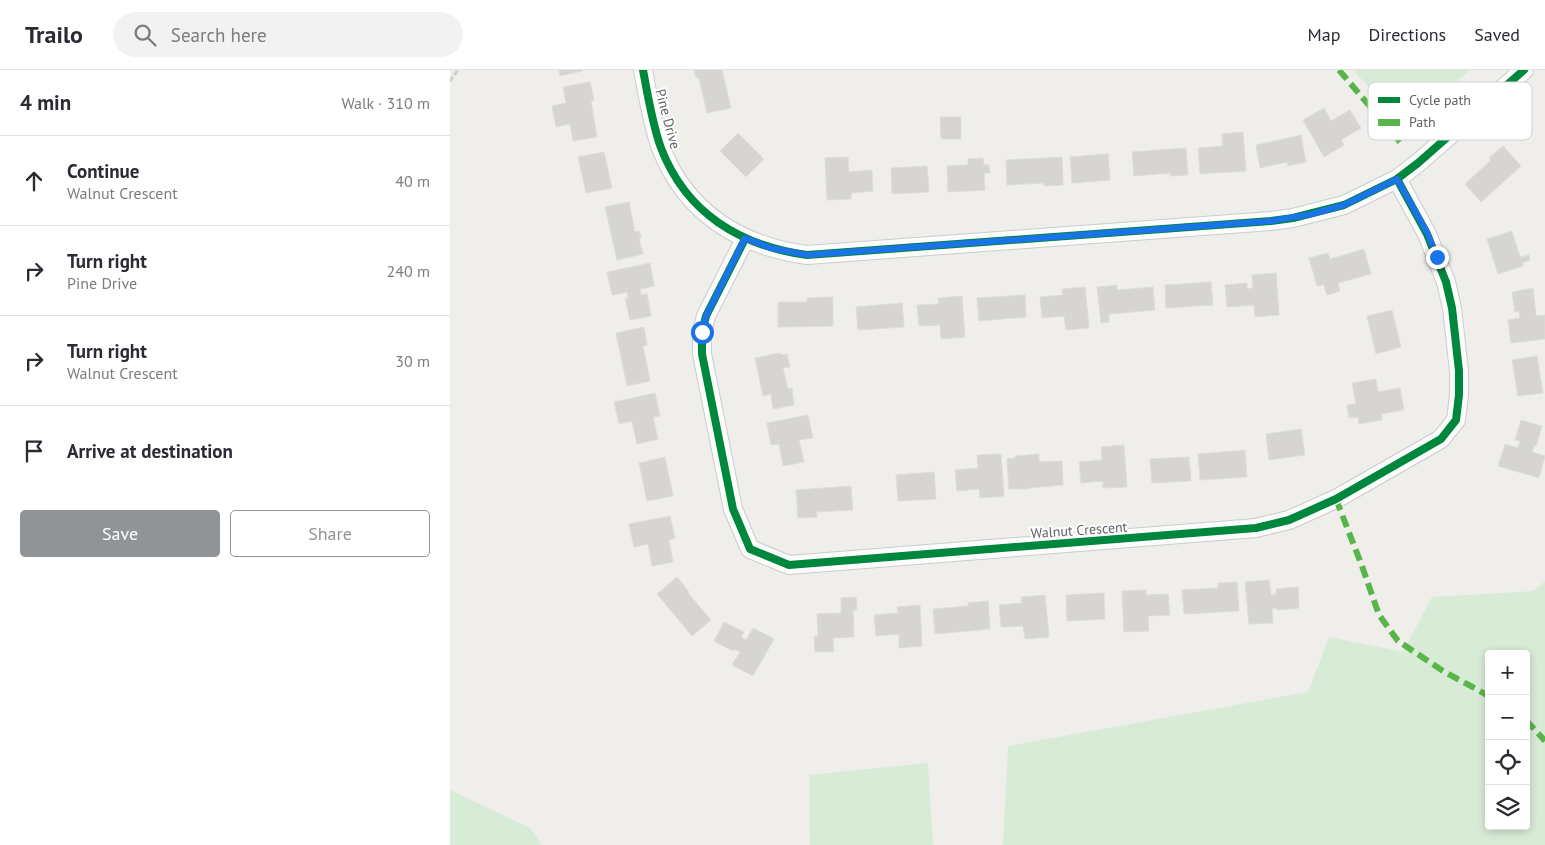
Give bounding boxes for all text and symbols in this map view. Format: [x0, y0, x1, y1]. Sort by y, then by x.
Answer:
search box [113, 12, 463, 57]
text: Trailo [25, 19, 83, 50]
icon: search [131, 21, 159, 49]
text: Search here [171, 23, 267, 47]
text: Map [1308, 23, 1340, 46]
text: Directions [1368, 23, 1446, 46]
text: Saved [1474, 23, 1520, 46]
legend [1368, 82, 1532, 140]
street label: Pine Drive [651, 87, 685, 151]
text: 4 min [20, 89, 71, 116]
text: Cycle path [1409, 91, 1471, 109]
text: Walk · 310 m [341, 93, 430, 113]
text: Path [1409, 113, 1436, 131]
text: Continue [67, 159, 139, 183]
icon: ahead [20, 167, 48, 195]
text: 40 m [395, 171, 430, 191]
text: Walnut Crescent [67, 183, 178, 203]
route end [1426, 246, 1449, 269]
text: Turn right [67, 249, 147, 273]
icon: right [20, 257, 48, 285]
text: 240 m [387, 261, 430, 281]
text: Pine Drive [67, 273, 137, 293]
route start [691, 321, 714, 344]
text: Turn right [67, 339, 147, 363]
icon: right [20, 347, 48, 375]
text: 30 m [395, 351, 430, 371]
text: Walnut Crescent [67, 363, 178, 383]
icon: arrive [20, 437, 48, 465]
text: Arrive at destination [67, 439, 233, 463]
button: Save [20, 510, 220, 557]
button: Share [230, 510, 430, 557]
street label: Walnut Crescent [1030, 518, 1128, 542]
map controls [1485, 650, 1530, 830]
button: + [1485, 650, 1530, 695]
button: − [1485, 695, 1530, 740]
button: locate [1485, 740, 1530, 785]
button: layers [1485, 785, 1530, 830]

